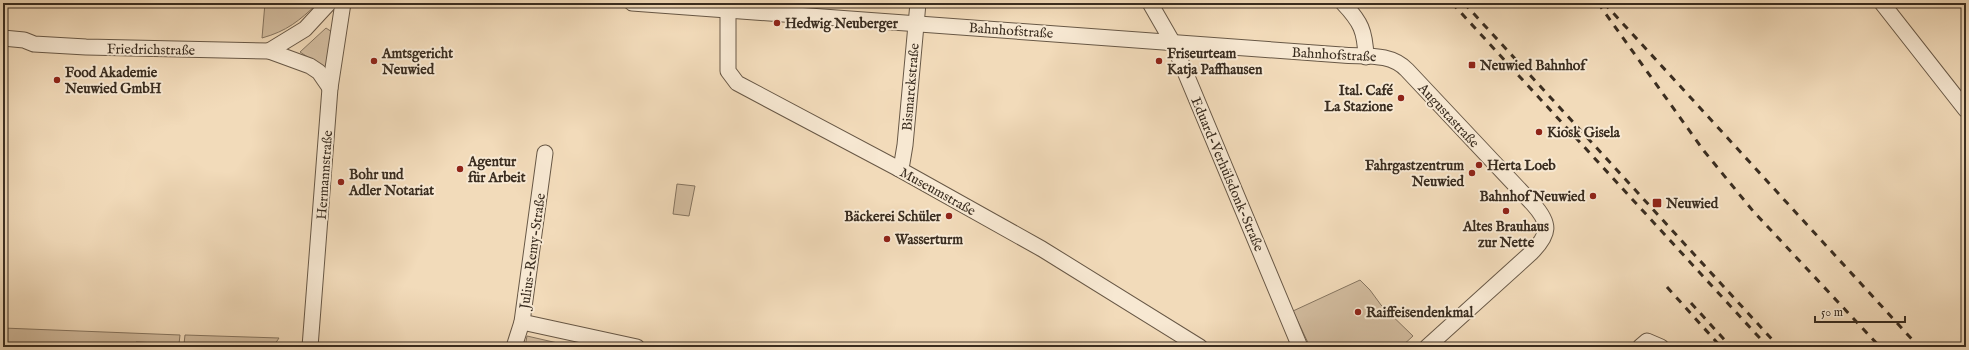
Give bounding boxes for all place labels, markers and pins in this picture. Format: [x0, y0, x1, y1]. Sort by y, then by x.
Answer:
place label: Hedwig Neuberger [785, 15, 899, 33]
marker: Hedwig Neuberger [772, 18, 782, 28]
place label: Amtsgericht Neuwied [381, 45, 453, 79]
place label: Friseurteam Katja Paffhausen [1167, 45, 1263, 79]
marker: Amtsgericht Neuwied [369, 56, 379, 66]
marker: Friseurteam Katja Paffhausen [1154, 56, 1164, 66]
place label: Neuwied Bahnhof [1479, 57, 1588, 75]
marker: Neuwied Bahnhof [1467, 60, 1477, 70]
place label: Food Akademie Neuwied GmbH [64, 64, 161, 98]
marker: Food Akademie Neuwied GmbH [52, 75, 62, 85]
place label: Ital. Café La Stazione [1324, 82, 1394, 116]
marker: Ital. Café La Stazione [1396, 93, 1406, 103]
place label: Kiosk Gisela [1547, 124, 1621, 142]
marker: Kiosk Gisela [1534, 127, 1544, 137]
place label: Agentur für Arbeit [467, 153, 526, 187]
place label: Fahrgastzentrum Neuwied [1365, 157, 1465, 191]
place label: Herta Loeb [1487, 157, 1556, 175]
marker: Herta Loeb [1474, 160, 1484, 170]
marker: Agentur für Arbeit [455, 164, 465, 174]
place label: Bohr und Adler Notariat [348, 166, 434, 200]
marker: Fahrgastzentrum Neuwied [1467, 168, 1477, 178]
marker: Bohr und Adler Notariat [336, 177, 346, 187]
place label: Bahnhof Neuwied [1480, 188, 1586, 206]
marker: Bahnhof Neuwied [1588, 191, 1598, 201]
place label: Neuwied [1665, 195, 1719, 213]
marker: Neuwied [1651, 197, 1663, 209]
marker: Altes Brauhaus zur Nette [1501, 206, 1511, 216]
place label: Bäckerei Schüler [844, 208, 942, 226]
marker: Bäckerei Schüler [944, 211, 954, 221]
place label: Altes Brauhaus zur Nette [1462, 218, 1549, 252]
place label: Wasserturm [894, 231, 963, 249]
marker: Wasserturm [882, 234, 892, 244]
place label: Raiffeisendenkmal [1366, 304, 1474, 322]
marker: Raiffeisendenkmal [1353, 307, 1363, 317]

